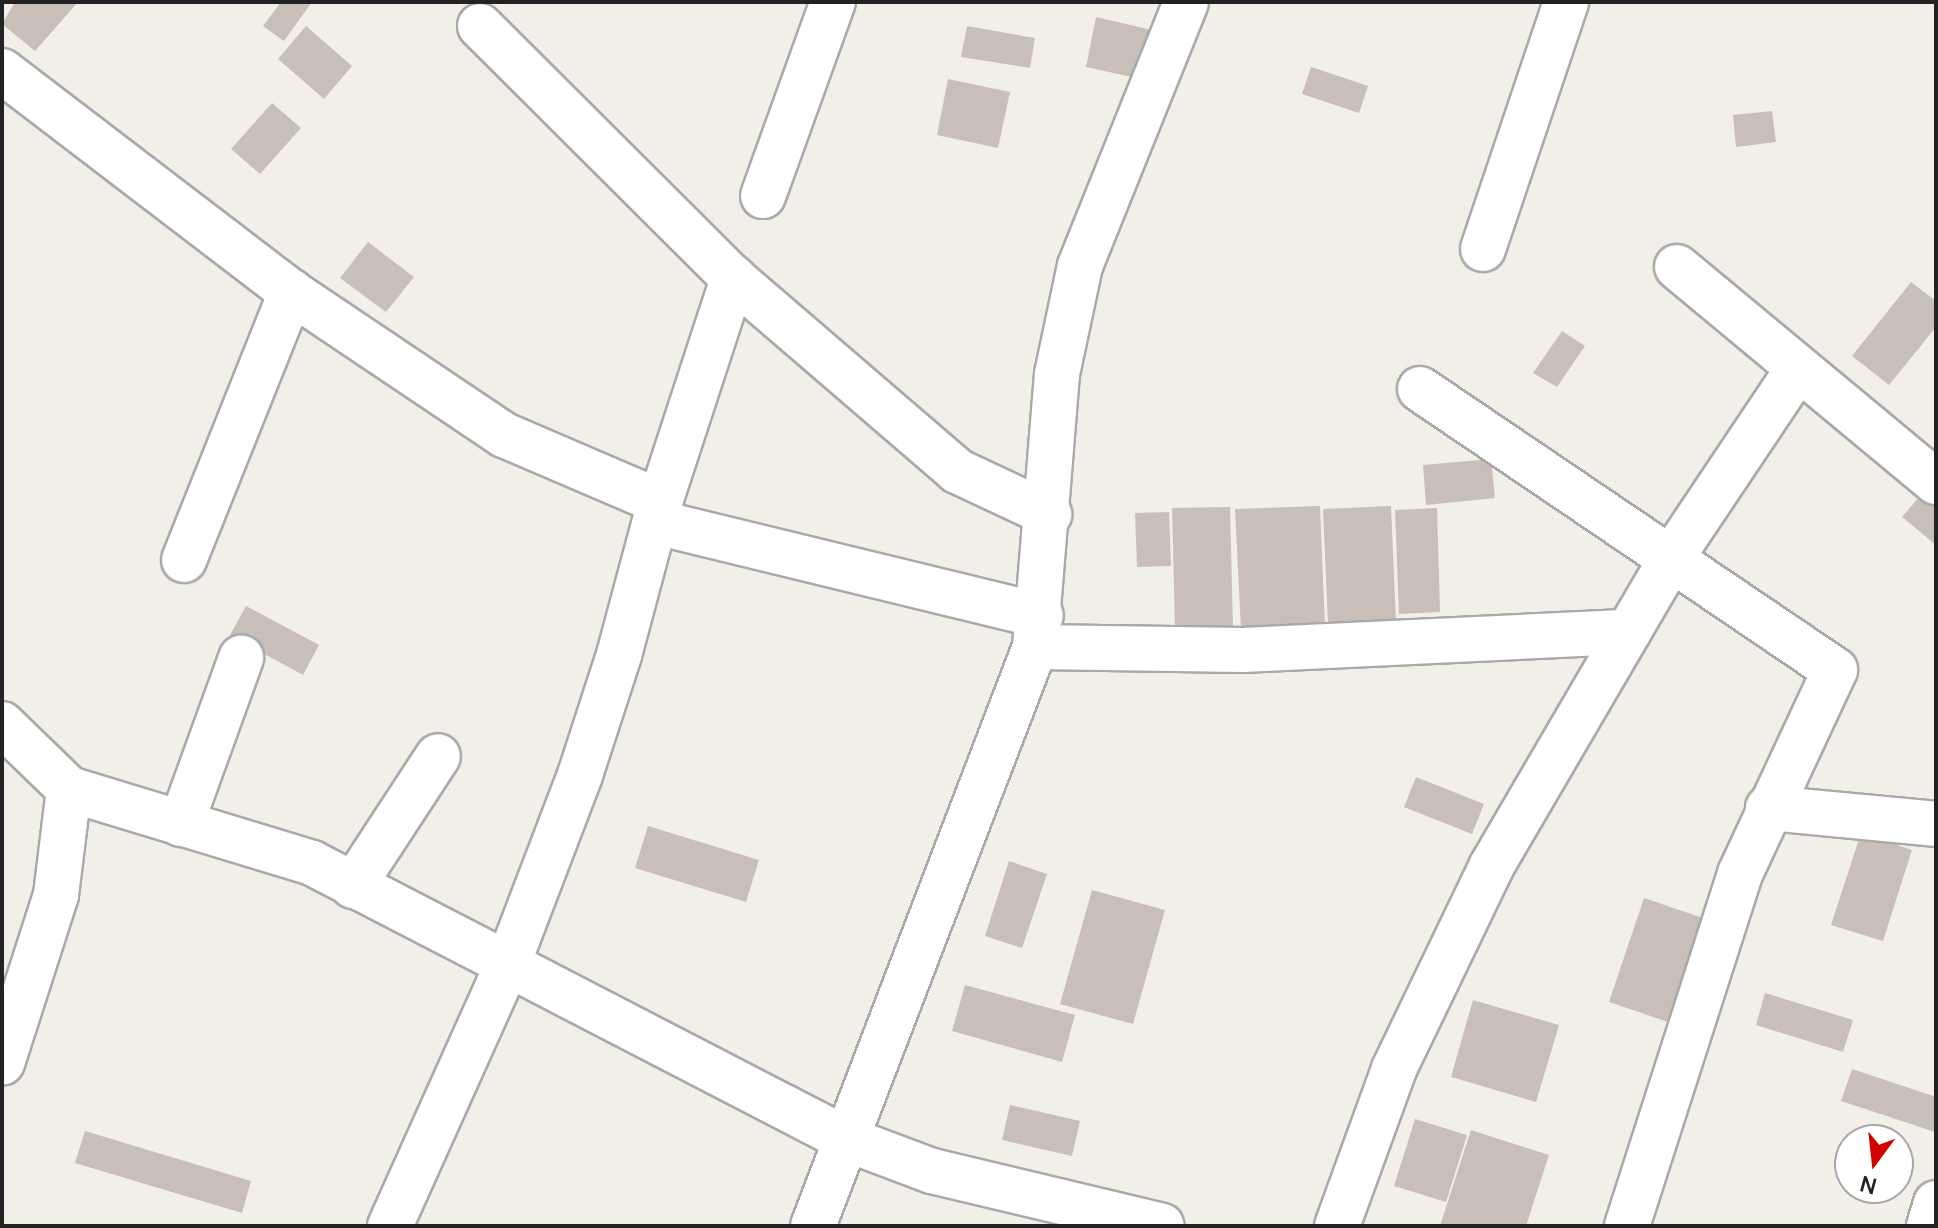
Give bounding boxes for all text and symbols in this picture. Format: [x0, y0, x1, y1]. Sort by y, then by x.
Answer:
north arrow [1834, 1124, 1914, 1204]
text: N [1857, 1169, 1880, 1202]

